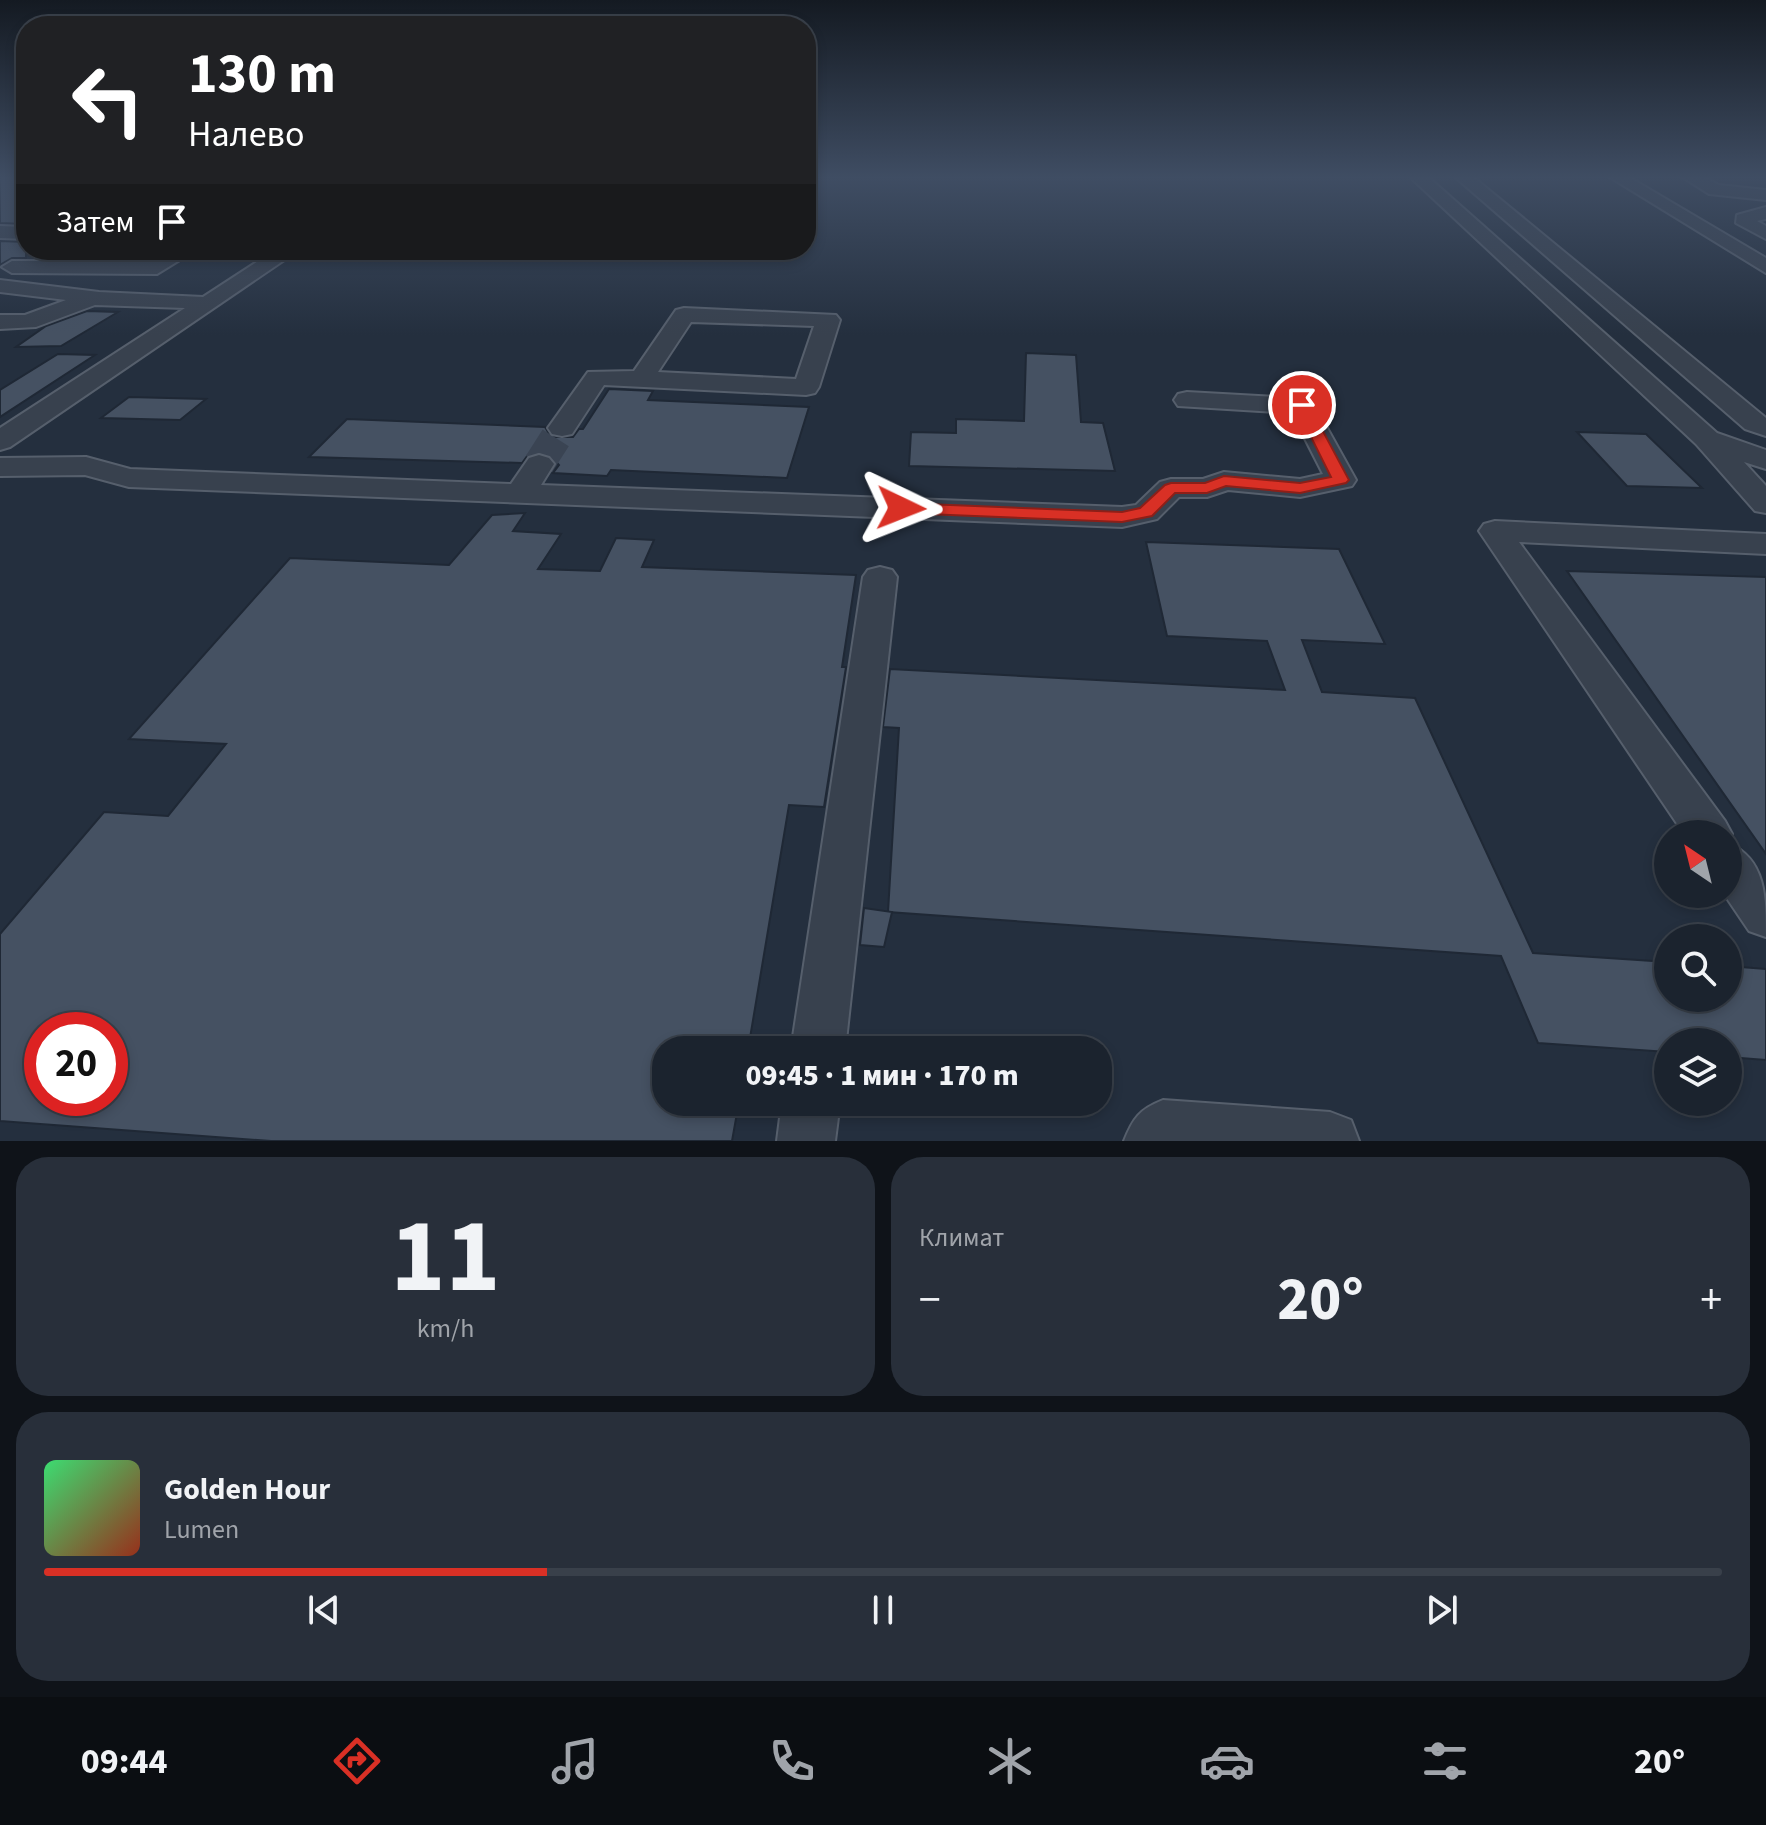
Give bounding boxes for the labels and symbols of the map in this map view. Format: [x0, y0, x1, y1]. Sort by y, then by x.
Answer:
pin [1268, 371, 1336, 439]
position arrow [859, 466, 943, 550]
north arrow [1654, 820, 1742, 908]
speed limit sign: 20 [24, 1012, 128, 1116]

